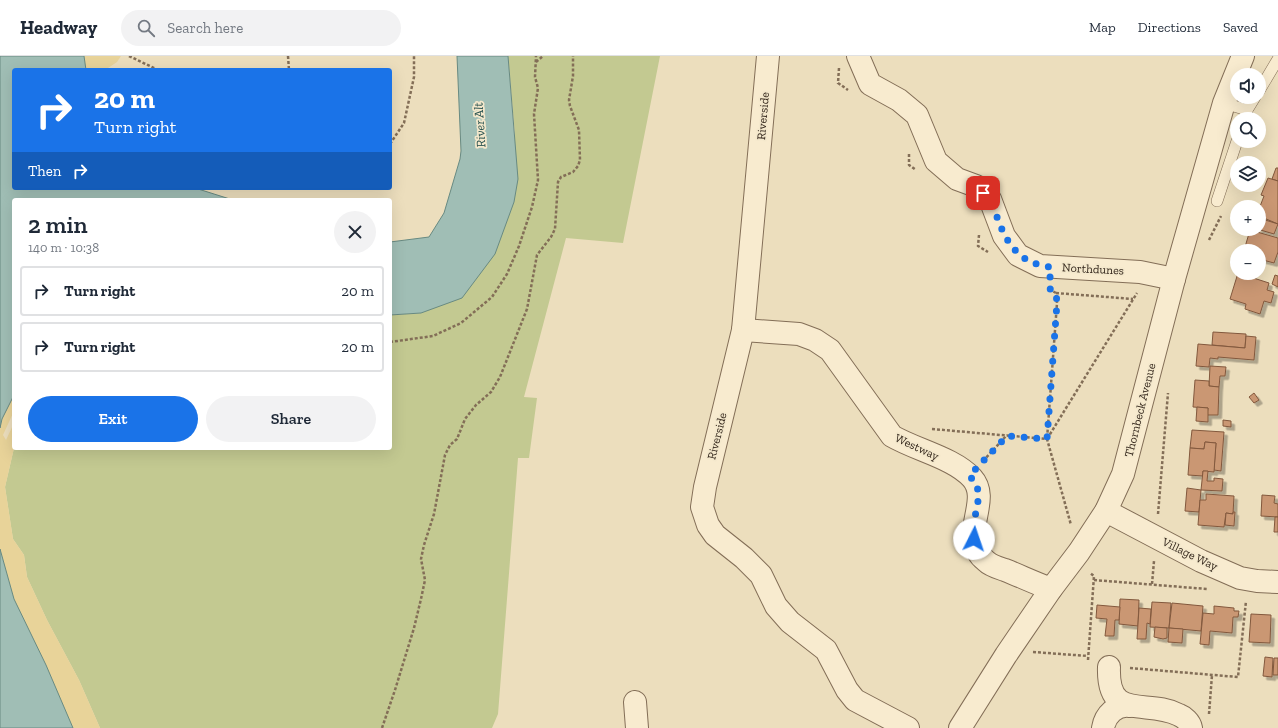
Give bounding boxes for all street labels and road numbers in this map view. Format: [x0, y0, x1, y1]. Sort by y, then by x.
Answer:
street label: Riverside [754, 91, 772, 141]
street label: Northdunes [1062, 260, 1124, 278]
street label: Thornbeck Avenue [1122, 361, 1159, 458]
street label: Riverside [704, 411, 730, 461]
street label: Westway [893, 431, 942, 464]
street label: Village Way [1159, 534, 1221, 574]

